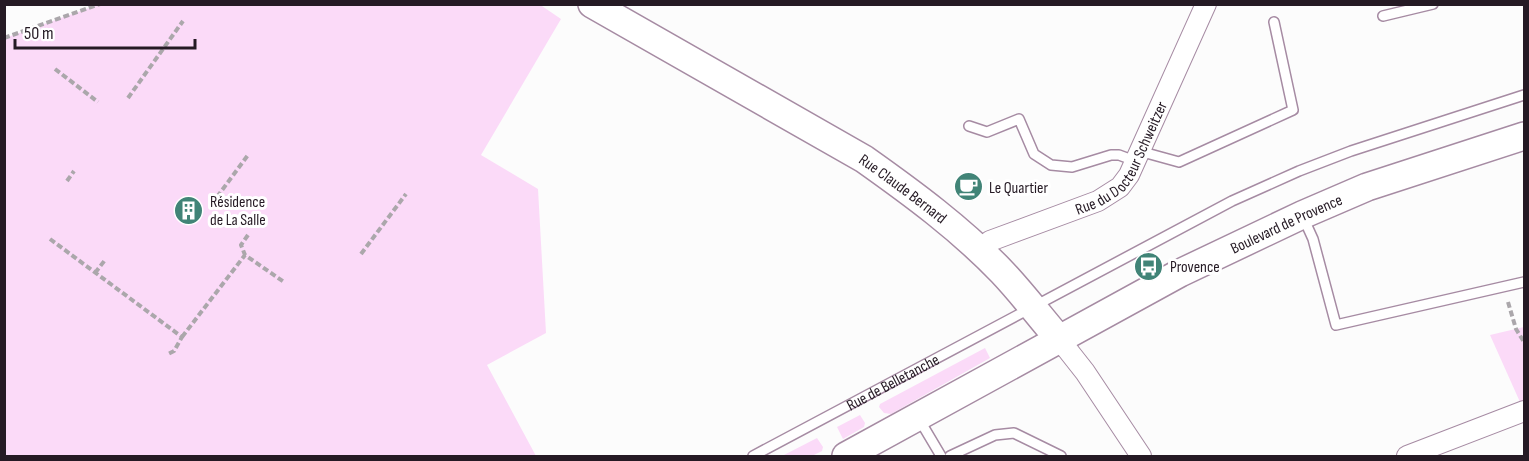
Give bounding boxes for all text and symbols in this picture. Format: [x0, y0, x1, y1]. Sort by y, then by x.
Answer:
scale bar [15, 12, 195, 50]
text: 50 m [24, 23, 54, 44]
street label: Rue du Docteur Schweitzer [1073, 98, 1172, 220]
street label: Rue Claude Bernard [855, 151, 950, 228]
cafe icon: Le Quartier [952, 171, 984, 203]
place label: Le Quartier [989, 179, 1049, 198]
street label: Boulevard de Provence [1228, 191, 1345, 259]
place label: Résidence de La Salle [210, 193, 266, 230]
building icon: Résidence de La Salle [173, 194, 205, 226]
bus stop icon: Provence [1133, 250, 1165, 282]
place label: Provence [1170, 258, 1220, 277]
street label: Rue de Belletanche [844, 351, 943, 415]

